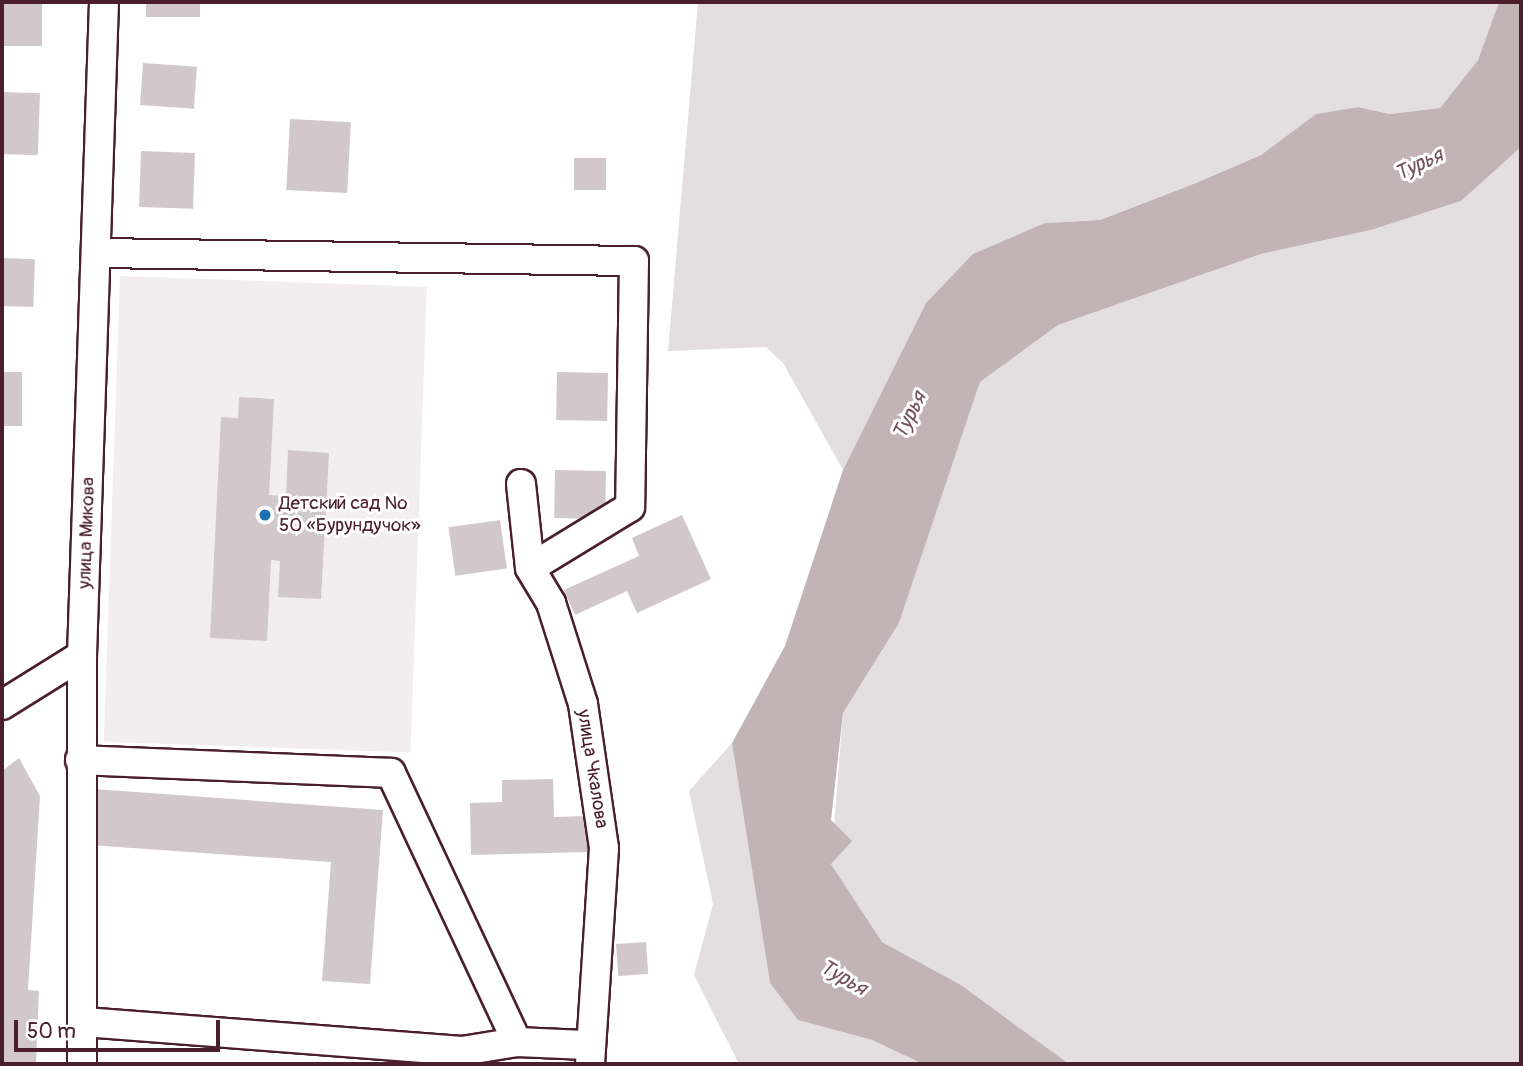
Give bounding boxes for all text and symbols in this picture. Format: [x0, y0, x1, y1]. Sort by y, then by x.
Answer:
water label: Турья [1391, 143, 1447, 187]
water label: Турья [888, 388, 932, 444]
street label: улица Микова [74, 477, 100, 589]
place label: Детский сад № 50 «Бурундучок» [279, 493, 421, 537]
marker: Детский сад № 50 «Бурундучок» [257, 507, 273, 523]
street label: улица Чкалова [571, 708, 613, 830]
water label: Турья [815, 955, 871, 1001]
scale bar [18, 1006, 224, 1050]
text: 50 m [27, 1018, 76, 1045]

